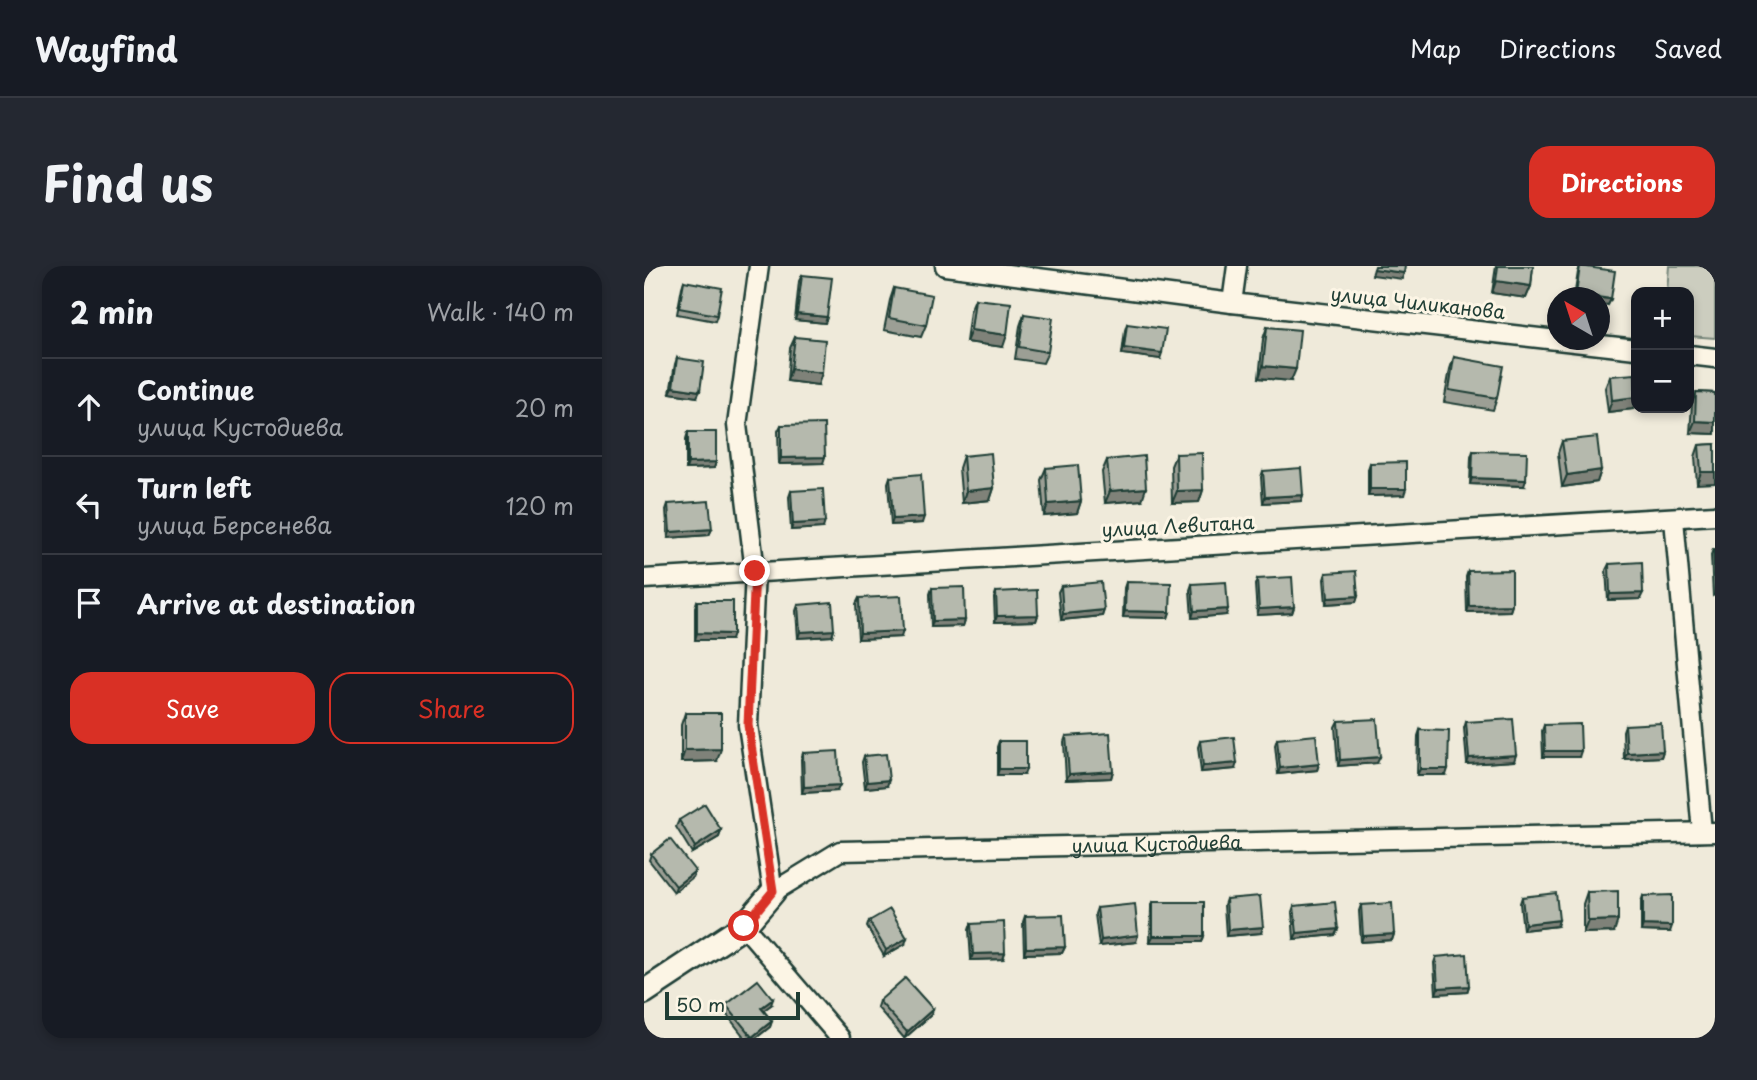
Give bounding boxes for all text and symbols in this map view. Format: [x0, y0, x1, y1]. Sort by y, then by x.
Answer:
text: Wayfind [35, 23, 178, 73]
text: Map [1410, 30, 1461, 66]
text: Directions [1499, 30, 1616, 66]
text: Saved [1654, 30, 1722, 66]
text: Find us [42, 145, 213, 219]
button: Directions [1529, 146, 1715, 218]
street label: улица Чиликанова [1329, 279, 1507, 325]
north arrow [1547, 287, 1610, 350]
map controls [1631, 287, 1694, 413]
button: + [1631, 287, 1694, 350]
text: 2 min [70, 289, 154, 334]
text: Walk · 140 m [427, 294, 574, 329]
button: − [1631, 350, 1694, 413]
text: Continue [137, 370, 254, 409]
icon: ahead [70, 388, 108, 426]
text: 20 m [515, 390, 574, 425]
text: улица Кустодиева [137, 409, 343, 444]
text: Turn left [137, 468, 252, 507]
icon: left [70, 486, 108, 524]
text: 120 m [506, 488, 574, 523]
text: улица Берсенева [137, 507, 332, 542]
street label: улица Левитана [1101, 507, 1255, 543]
route end [739, 555, 770, 586]
icon: arrive [70, 584, 108, 622]
text: Arrive at destination [137, 584, 416, 623]
button: Save [70, 672, 315, 744]
button: Share [329, 672, 574, 744]
street label: улица Кустодиева [1071, 827, 1242, 859]
route start [728, 910, 759, 941]
scale bar [665, 989, 800, 1021]
text: 50 m [676, 990, 725, 1018]

